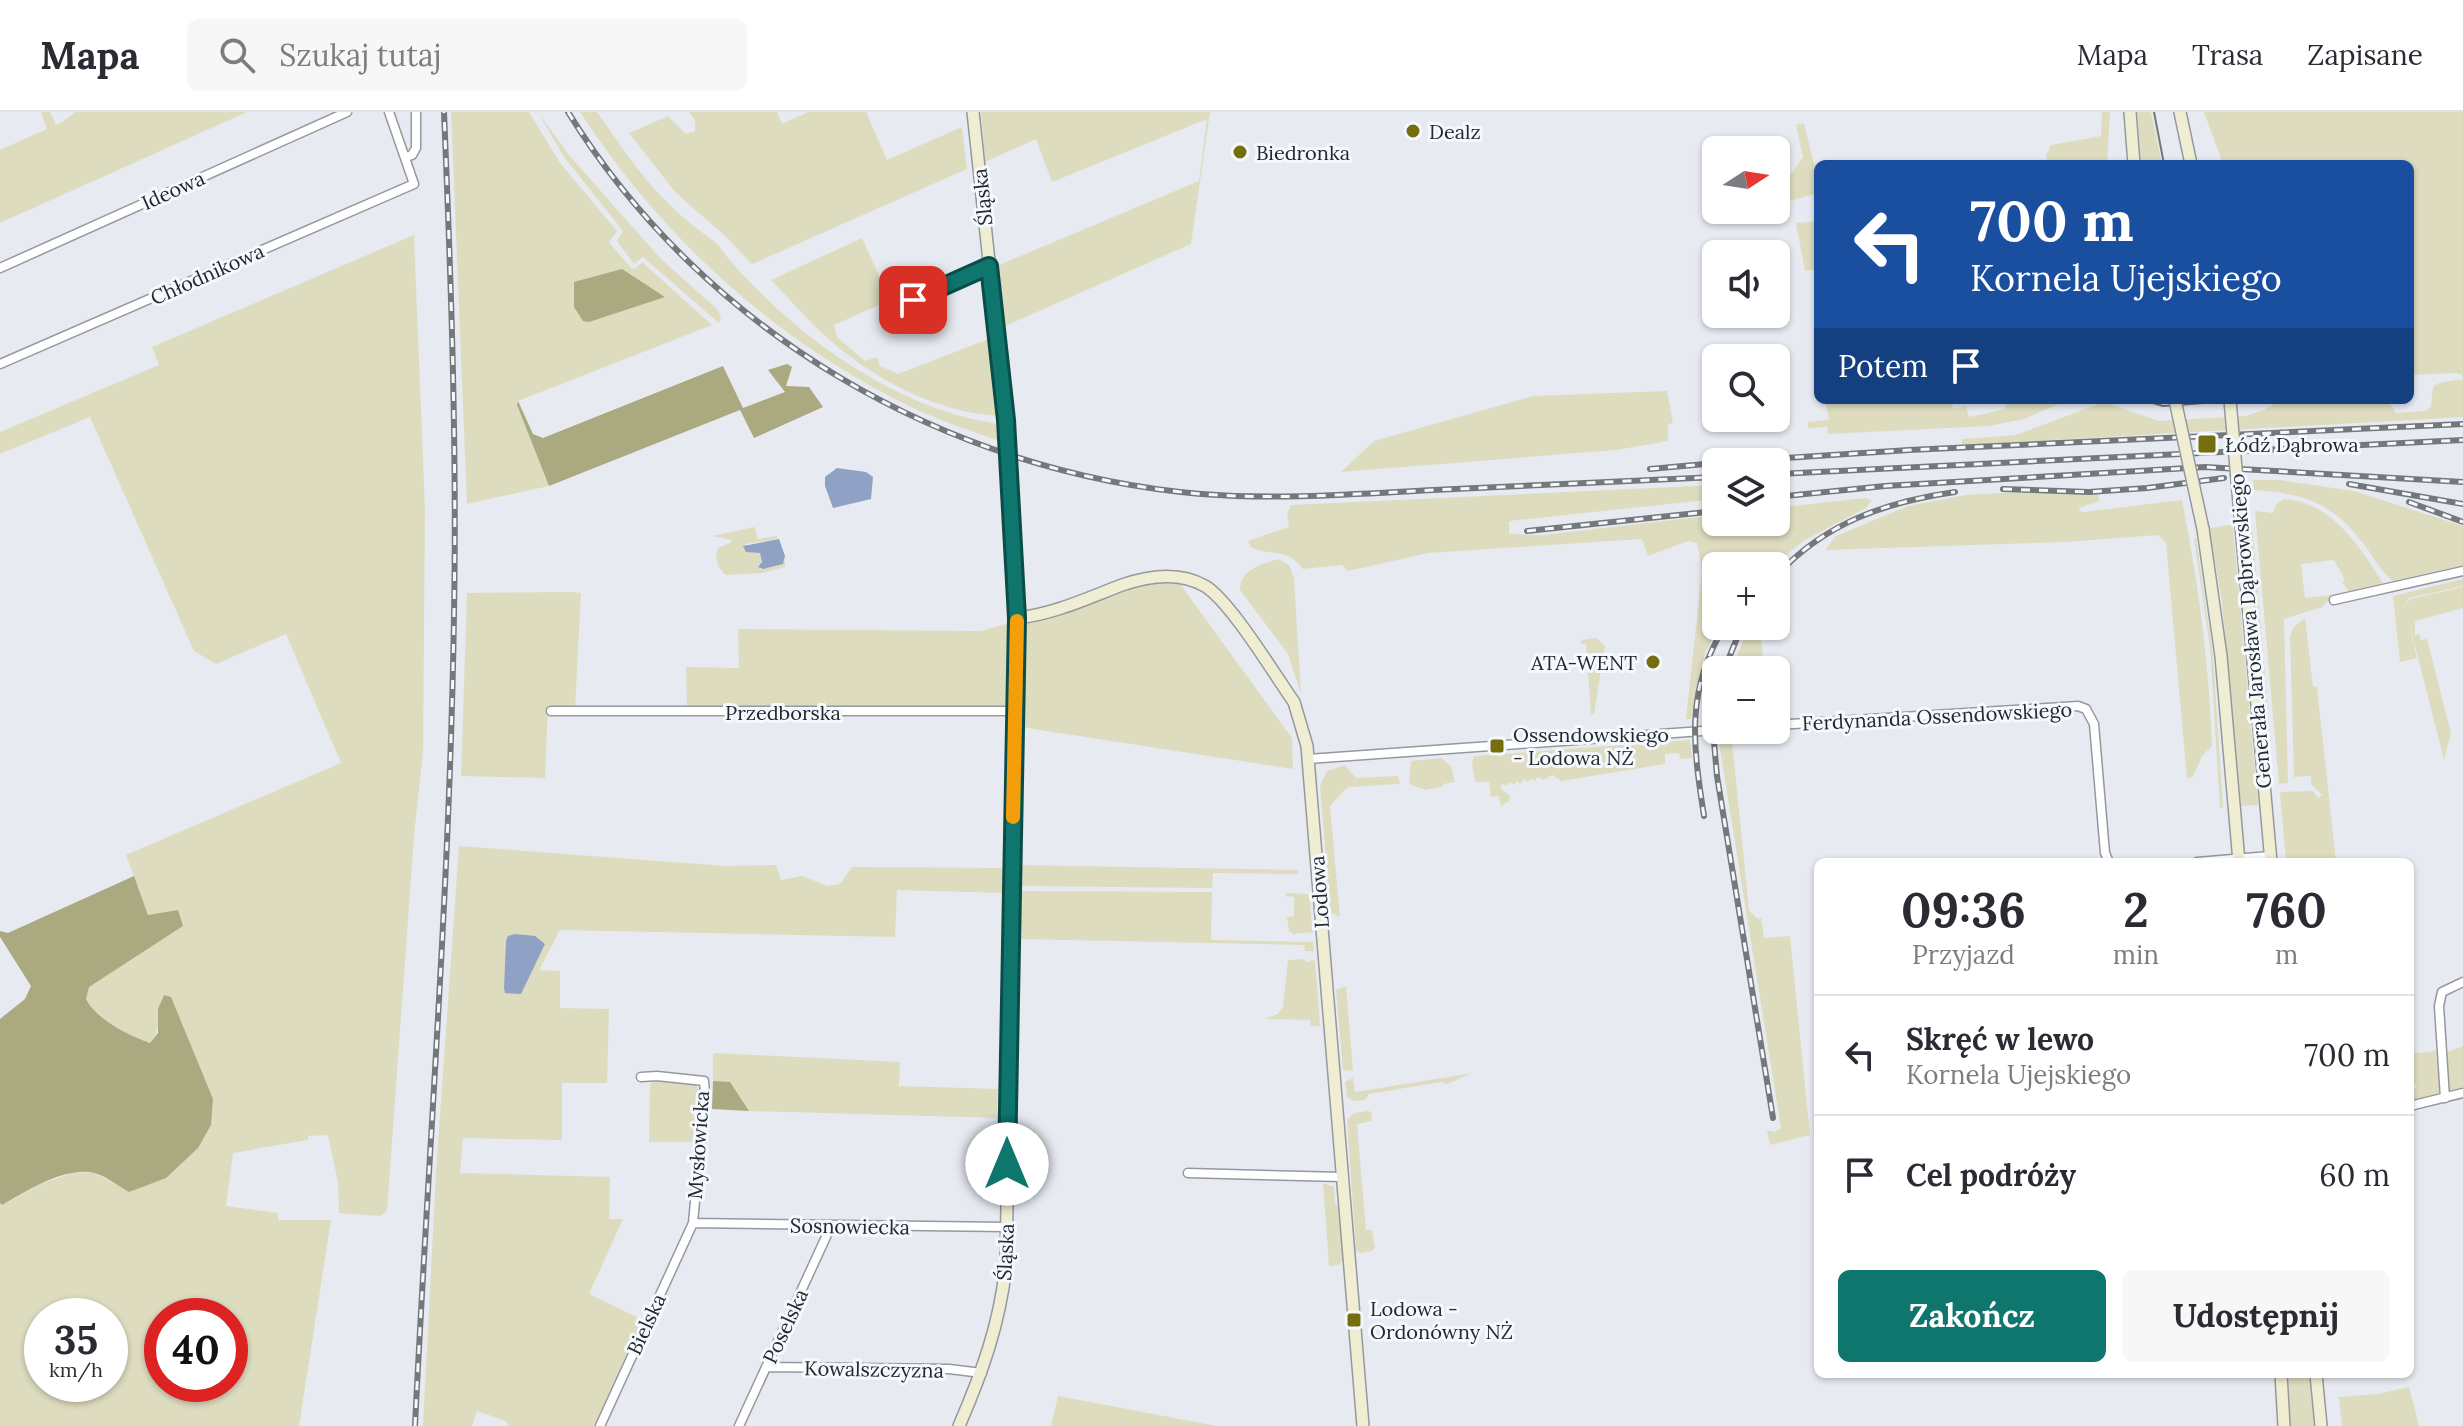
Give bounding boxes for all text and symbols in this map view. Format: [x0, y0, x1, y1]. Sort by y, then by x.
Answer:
search box [187, 19, 747, 91]
text: Mapa [40, 31, 139, 79]
icon: search [215, 33, 259, 77]
text: Szukaj tutaj [279, 36, 441, 74]
text: Mapa [2077, 37, 2148, 73]
text: Trasa [2192, 37, 2263, 73]
text: Zapisane [2307, 37, 2423, 73]
place label: Dealz [1429, 119, 1481, 144]
marker: Dealz [1404, 122, 1422, 140]
north arrow [1702, 136, 1790, 224]
map controls [1702, 136, 1790, 744]
place label: Biedronka [1256, 140, 1350, 165]
marker: Biedronka [1231, 143, 1249, 161]
street label: Ideowa [137, 165, 209, 215]
street label: Śląska [967, 167, 997, 227]
text: 700 m [1970, 185, 2134, 256]
icon: left [1838, 192, 1942, 296]
street label: Chłodnikowa [146, 238, 268, 310]
button: sound [1702, 240, 1790, 328]
text: Kornela Ujejskiego [1970, 255, 2282, 301]
pin [879, 266, 947, 334]
icon: arrive [891, 278, 935, 322]
button: search [1702, 344, 1790, 432]
icon: arrive [1944, 344, 1988, 388]
text: Potem [1838, 347, 1928, 385]
place label: Łódź Dąbrowa [2225, 432, 2359, 457]
marker: Łódź Dąbrowa [2196, 433, 2218, 455]
button: layers [1702, 448, 1790, 536]
street label: Generała Jarosława Dąbrowskiego [2224, 473, 2276, 789]
button: + [1702, 552, 1790, 640]
place label: ATA-WENT [1530, 650, 1637, 675]
marker: ATA-WENT [1644, 653, 1662, 671]
button: − [1702, 656, 1790, 744]
street label: Ferdynanda Ossendowskiego [1801, 696, 2073, 736]
street label: Przedborska [725, 700, 841, 725]
place label: Ossendowskiego - Lodowa NŻ [1513, 722, 1669, 770]
marker: Ossendowskiego - Lodowa NŻ [1488, 737, 1506, 755]
street label: Lodowa [1304, 855, 1334, 929]
text: 09:36 [1901, 879, 2026, 940]
text: 2 [2123, 879, 2149, 940]
text: 760 [2246, 879, 2327, 940]
text: Przyjazd [1912, 938, 2015, 971]
text: min [2113, 938, 2159, 971]
text: m [2275, 938, 2298, 971]
text: Skręć w lewo [1906, 1020, 2094, 1058]
icon: left [1838, 1033, 1882, 1077]
text: 700 m [2304, 1036, 2390, 1074]
text: Kornela Ujejskiego [1906, 1058, 2131, 1091]
street label: Mysłowicka [682, 1090, 714, 1200]
position arrow [965, 1122, 1049, 1206]
icon: arrive [1838, 1153, 1882, 1197]
text: Cel podróży [1906, 1156, 2076, 1194]
text: 60 m [2319, 1156, 2390, 1194]
street label: Sosnowiecka [790, 1212, 910, 1240]
street label: Śląska [991, 1223, 1019, 1281]
button: Zakończ [1838, 1270, 2106, 1362]
button: Udostępnij [2122, 1270, 2390, 1362]
street label: Poselska [757, 1285, 813, 1367]
street label: Bielska [621, 1289, 671, 1359]
place label: Lodowa - Ordonówny NŻ [1370, 1296, 1513, 1344]
speed limit sign: 40 [144, 1298, 248, 1402]
marker: Lodowa - Ordonówny NŻ [1345, 1311, 1363, 1329]
text: 35 [54, 1314, 98, 1365]
street label: Kowalszczyzna [804, 1355, 944, 1383]
text: km/h [49, 1357, 103, 1382]

